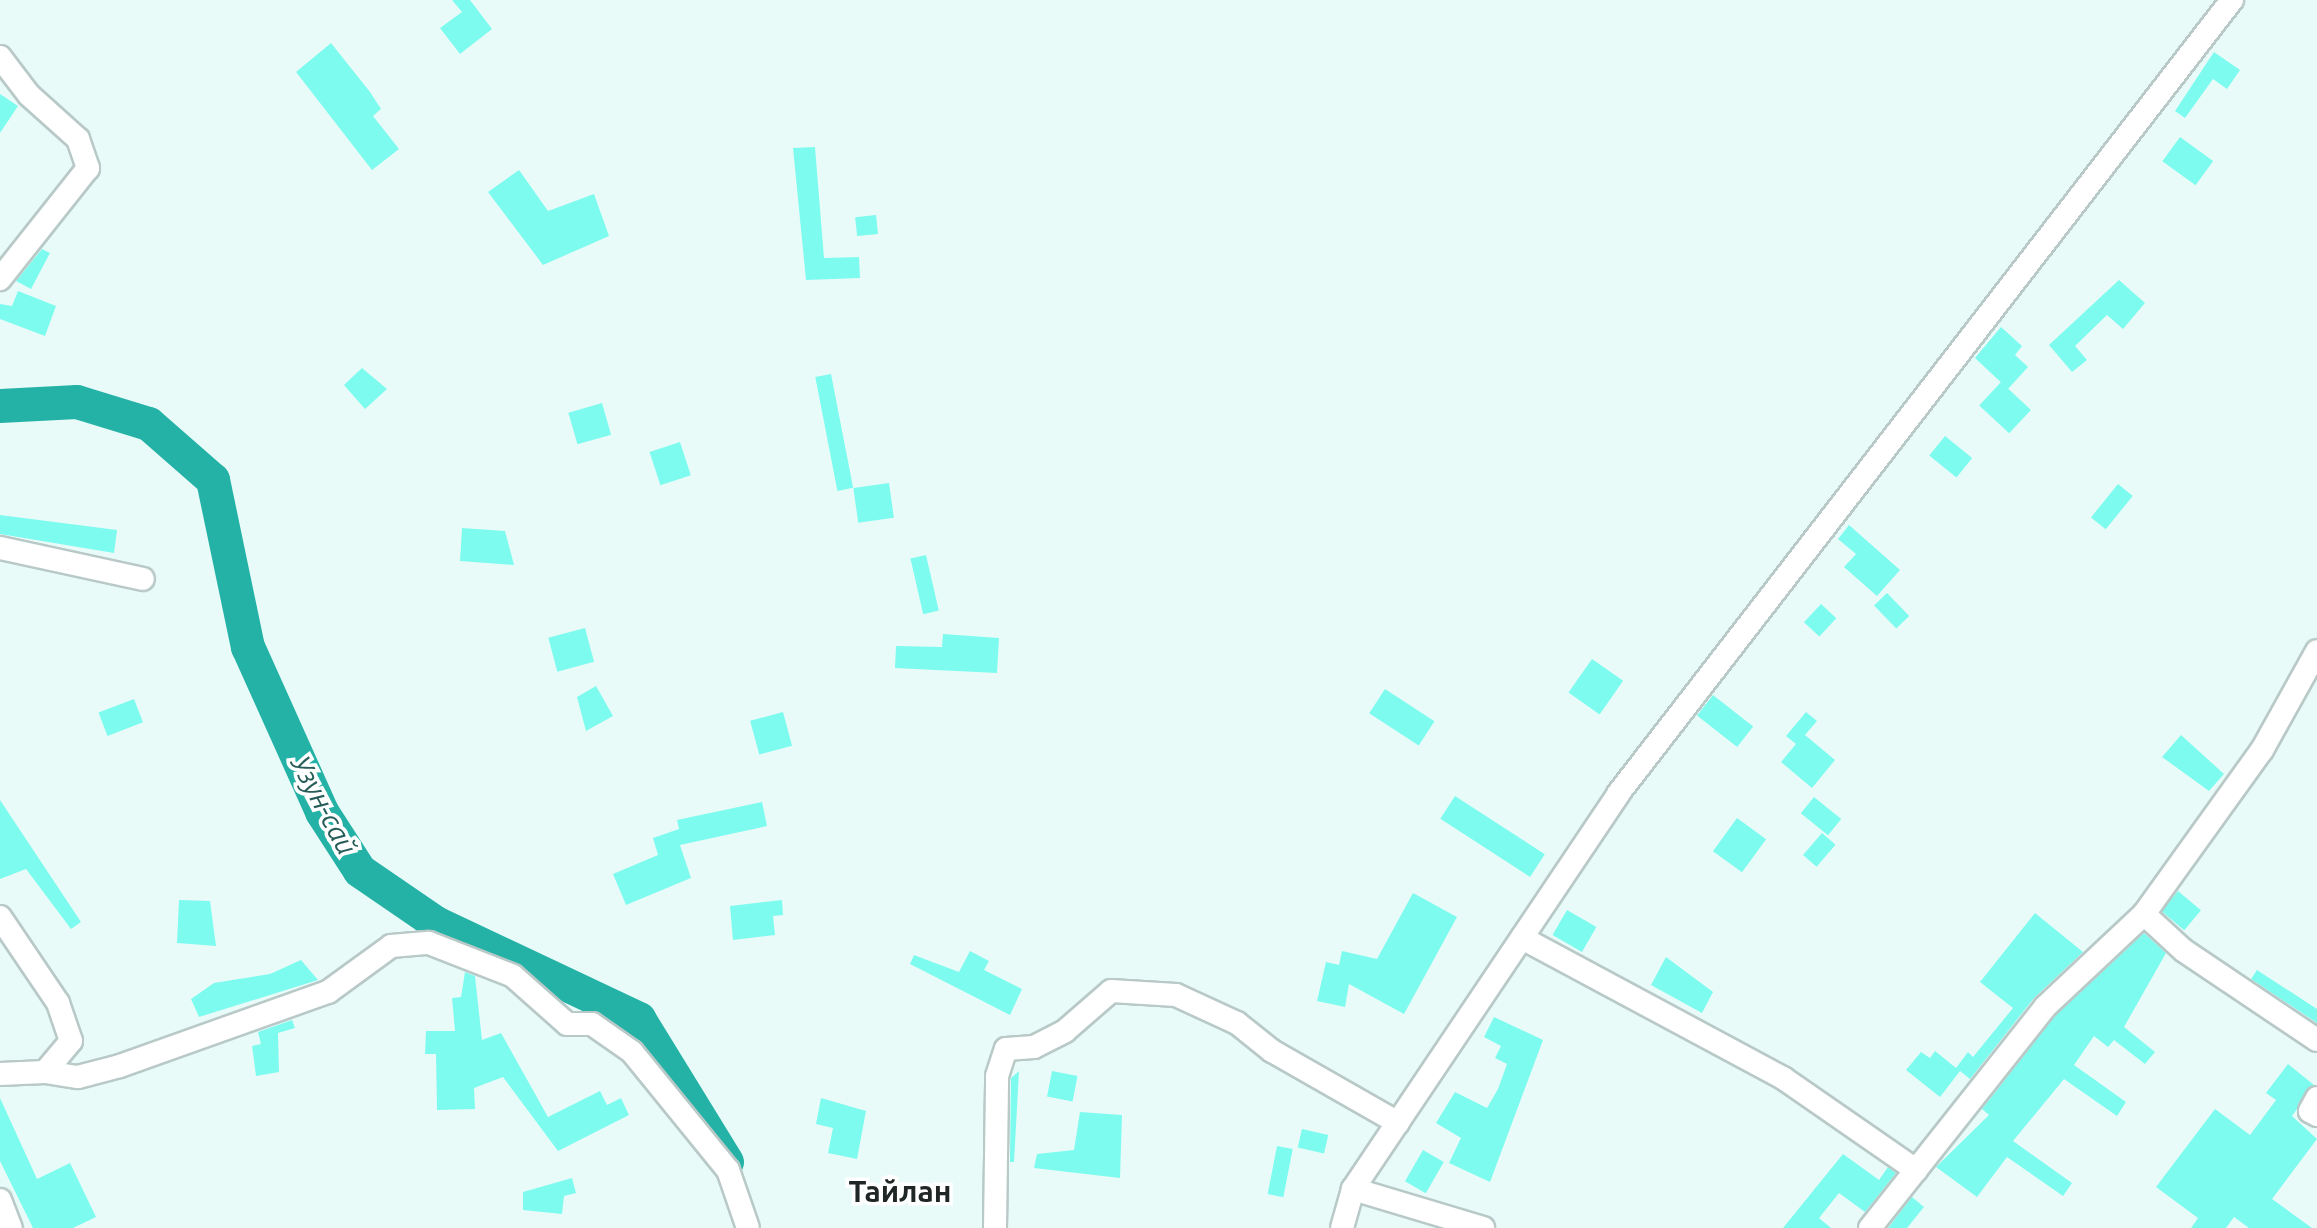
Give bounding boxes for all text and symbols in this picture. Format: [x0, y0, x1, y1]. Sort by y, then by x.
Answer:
water label: Узун-сай [284, 750, 364, 860]
district label: Тайлан [848, 1173, 952, 1209]

